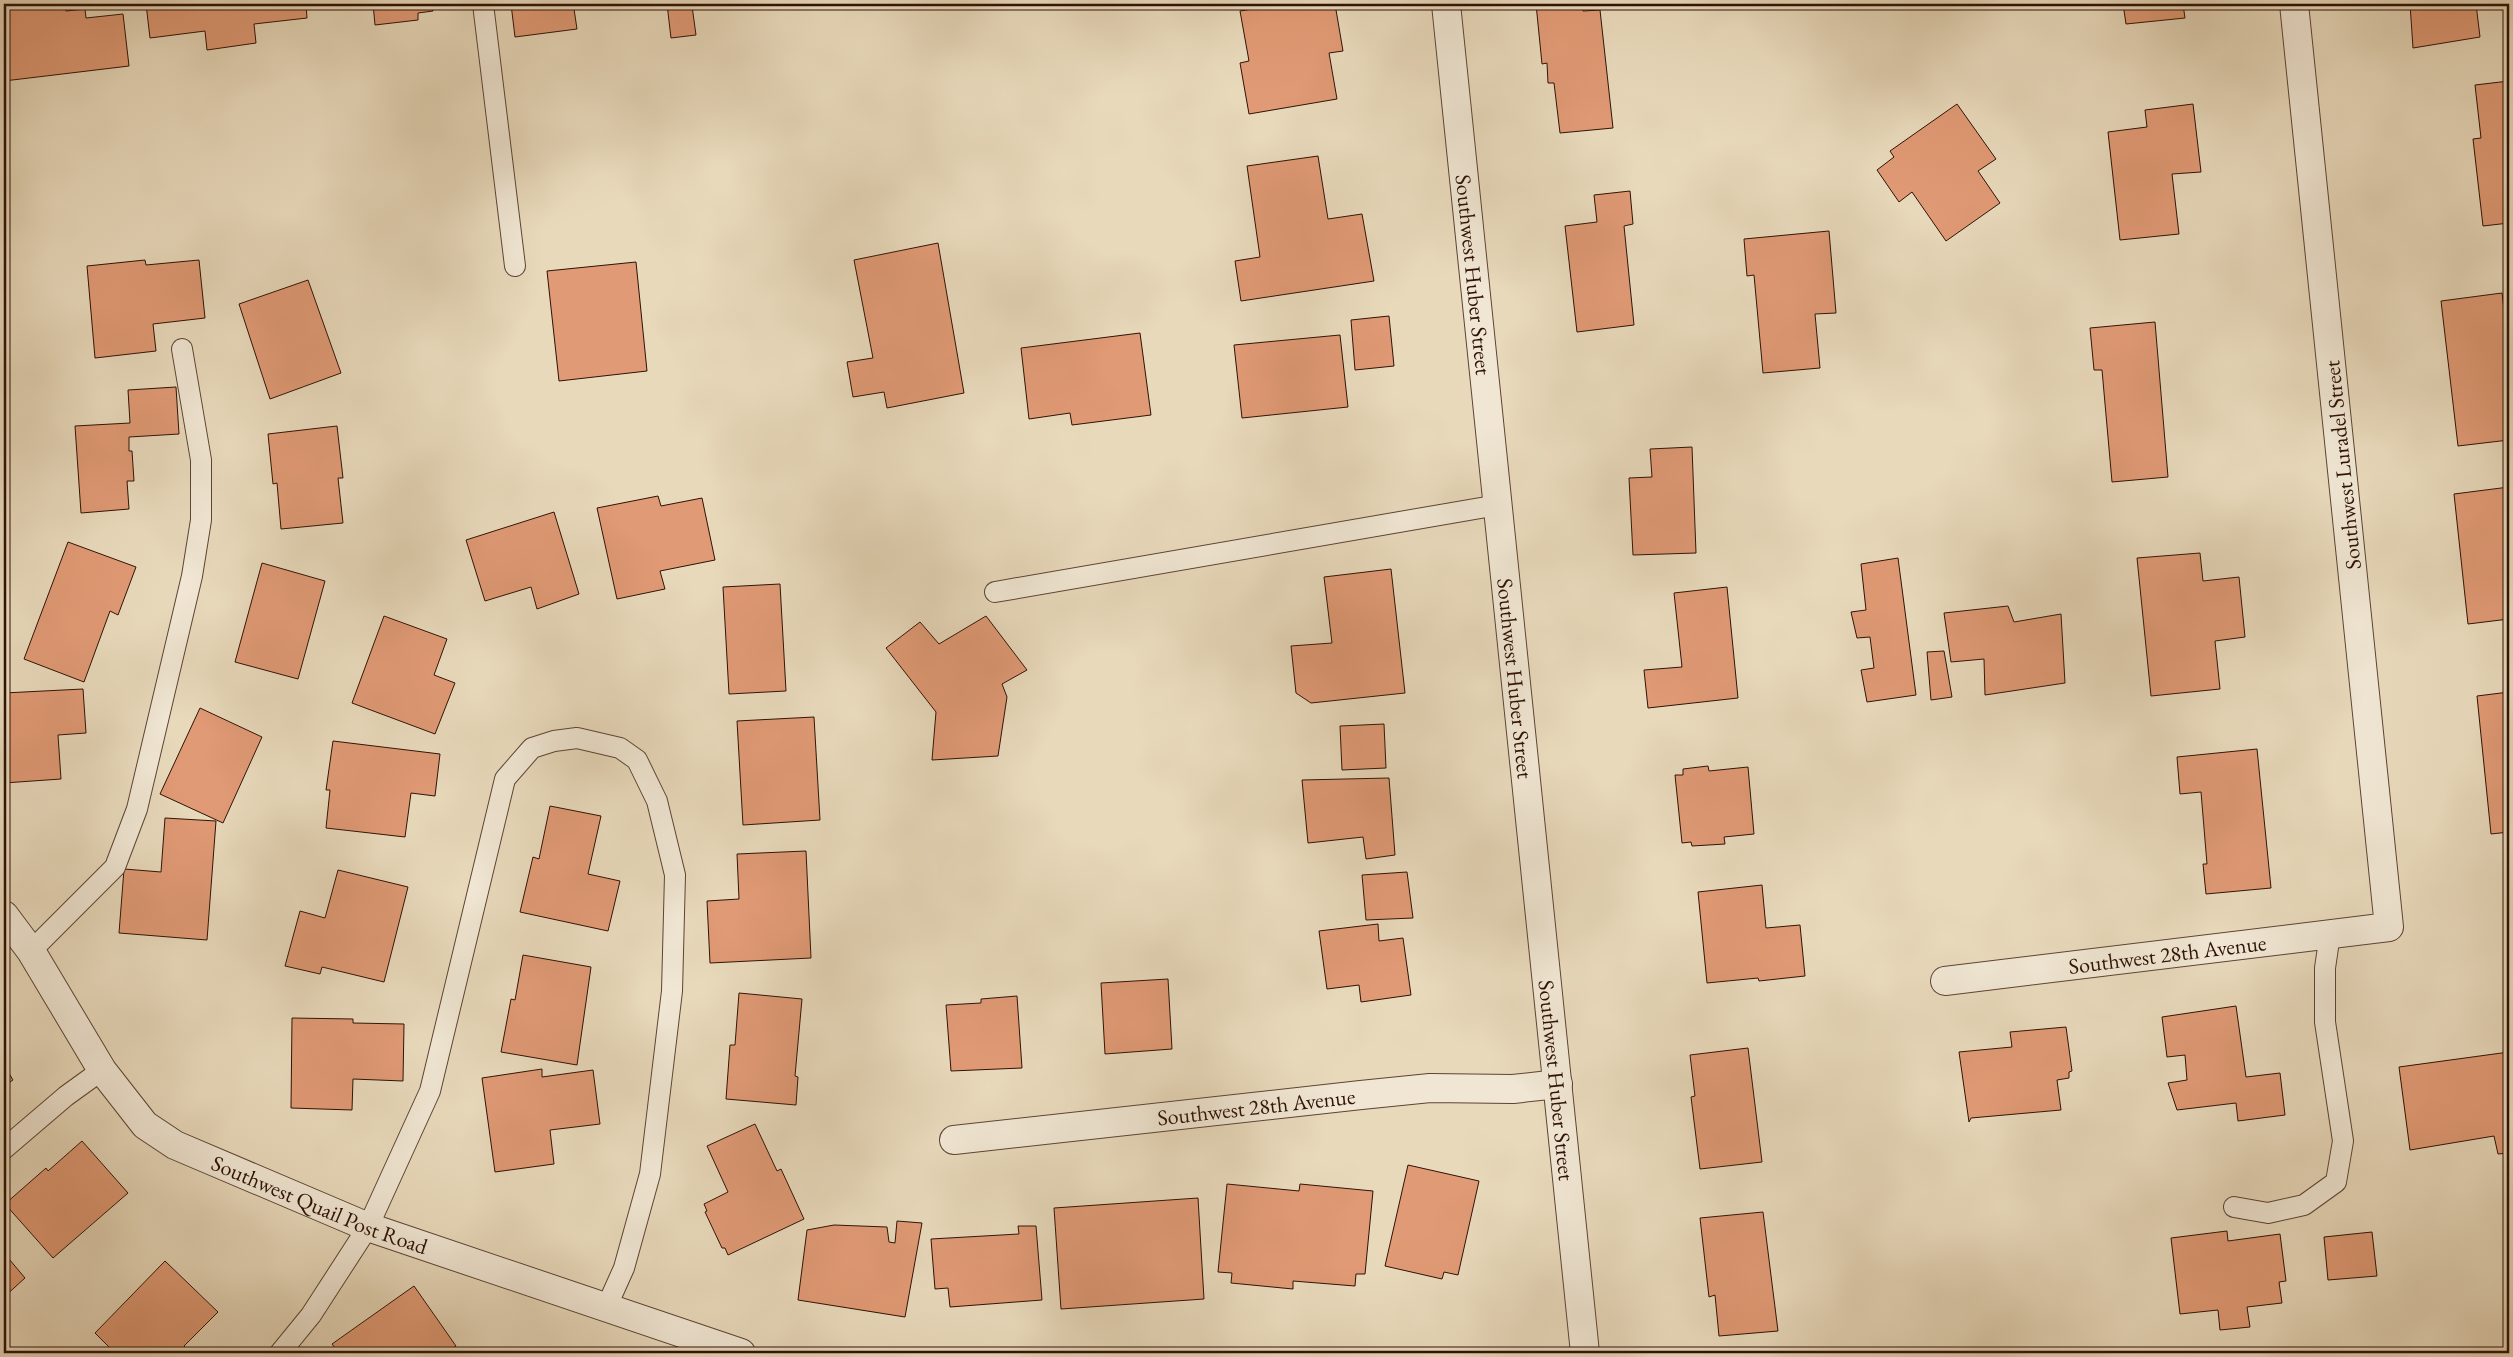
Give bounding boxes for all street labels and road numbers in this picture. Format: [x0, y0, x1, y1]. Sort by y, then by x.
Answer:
street label: Southwest Huber Street [1449, 173, 1498, 376]
street label: Southwest Luradel Street [2317, 359, 2368, 571]
street label: Southwest Huber Street [1490, 577, 1540, 780]
street label: Southwest 28th Avenue [2067, 928, 2268, 981]
street label: Southwest Huber Street [1532, 979, 1581, 1182]
street label: Southwest 28th Avenue [1156, 1082, 1357, 1132]
street label: Southwest Quail Post Road [207, 1148, 432, 1261]

